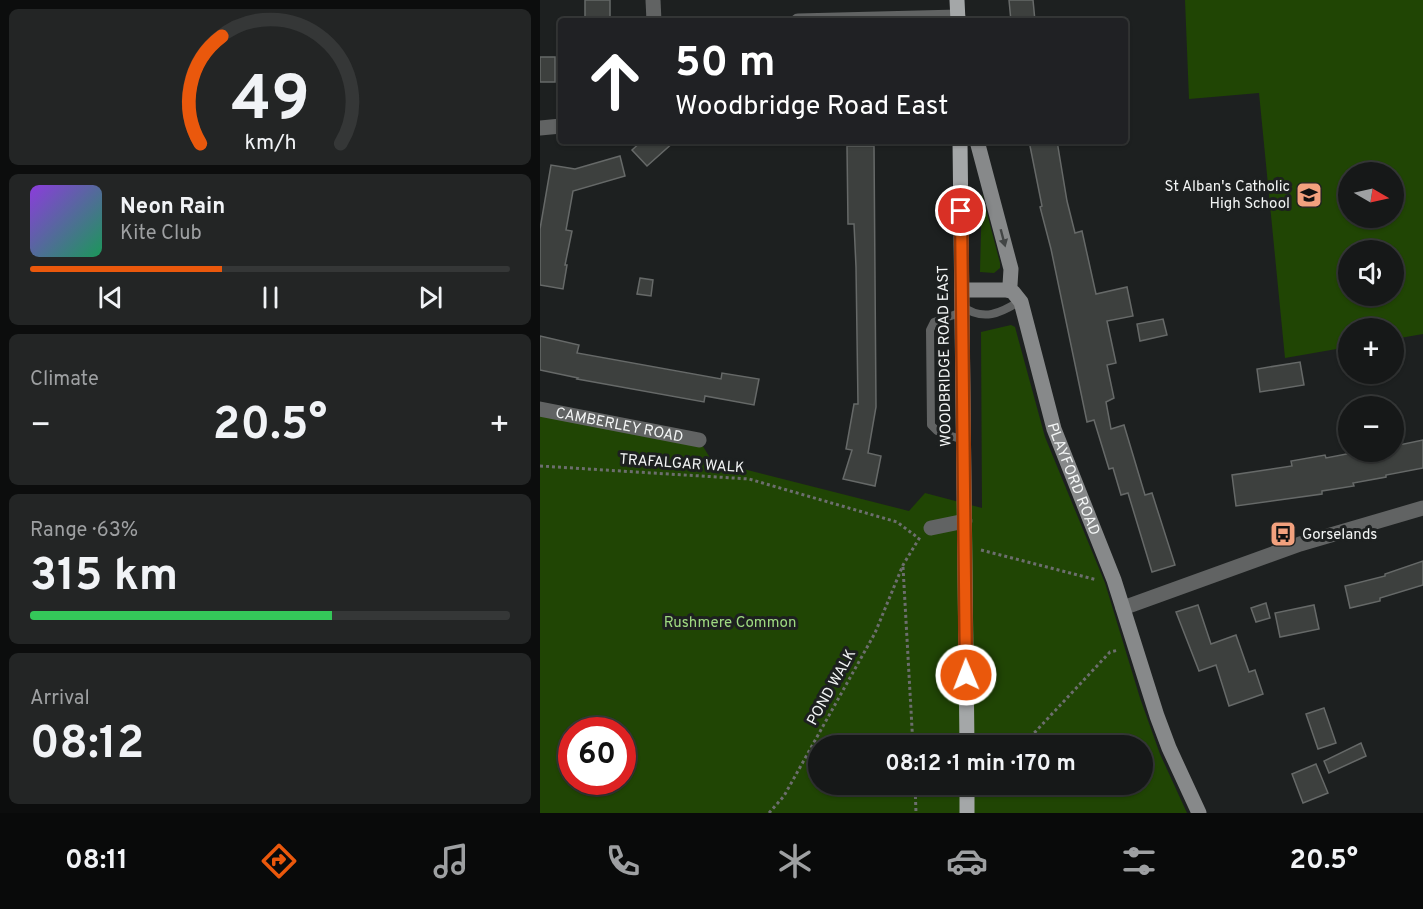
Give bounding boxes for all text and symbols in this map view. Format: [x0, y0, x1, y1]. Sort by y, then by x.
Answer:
text: 50 m [675, 38, 776, 91]
icon: ahead [576, 42, 654, 120]
text: 49 [231, 63, 309, 142]
text: Woodbridge Road East [675, 90, 948, 124]
text: km/h [244, 130, 296, 157]
north arrow [1338, 162, 1404, 228]
map controls [1338, 162, 1404, 462]
place label: St Alban's Catholic High School [1164, 178, 1290, 214]
school or university icon: St Alban's Catholic High School [1294, 180, 1324, 210]
pin [935, 185, 986, 236]
text: Neon Rain [120, 194, 225, 221]
icon: arrive [944, 194, 977, 227]
text: Kite Club [120, 221, 202, 247]
one-way arrow [999, 229, 1008, 247]
button: sound [1338, 240, 1404, 306]
street label: WOODBRIDGE ROAD EAST [934, 265, 957, 447]
icon: previous [94, 281, 127, 314]
icon: pause [254, 281, 287, 314]
icon: next [414, 281, 447, 314]
button: + [1338, 318, 1404, 384]
text: Climate [30, 367, 99, 393]
button: − [1338, 396, 1404, 462]
text: 20.5° [213, 398, 327, 455]
street label: CAMBERLEY ROAD [554, 404, 685, 448]
text: − [30, 406, 51, 448]
text: + [489, 406, 510, 448]
street label: PLAYFORD ROAD [1042, 421, 1103, 539]
street label: TRAFALGAR WALK [618, 451, 745, 478]
text: Range · 63% [30, 518, 138, 544]
bus stop icon: Gorselands [1268, 519, 1298, 549]
place label: Gorselands [1302, 526, 1377, 545]
text: 315 km [30, 549, 178, 606]
park label: Rushmere Common [664, 614, 796, 633]
position arrow [934, 643, 998, 707]
street label: POND WALK [804, 646, 861, 729]
text: Arrival [30, 686, 90, 712]
text: 08:12 [30, 717, 144, 774]
speed limit sign: 60 [558, 717, 636, 795]
text: 08:12 · 1 min · 170 m [885, 751, 1076, 778]
icon: directions [258, 840, 300, 882]
icon: music [430, 840, 472, 882]
icon: phone [602, 840, 644, 882]
icon: climate [774, 840, 816, 882]
icon: car [946, 840, 988, 882]
icon: filters [1118, 840, 1160, 882]
text: 08:11 [65, 844, 128, 878]
text: 20.5° [1289, 844, 1358, 878]

